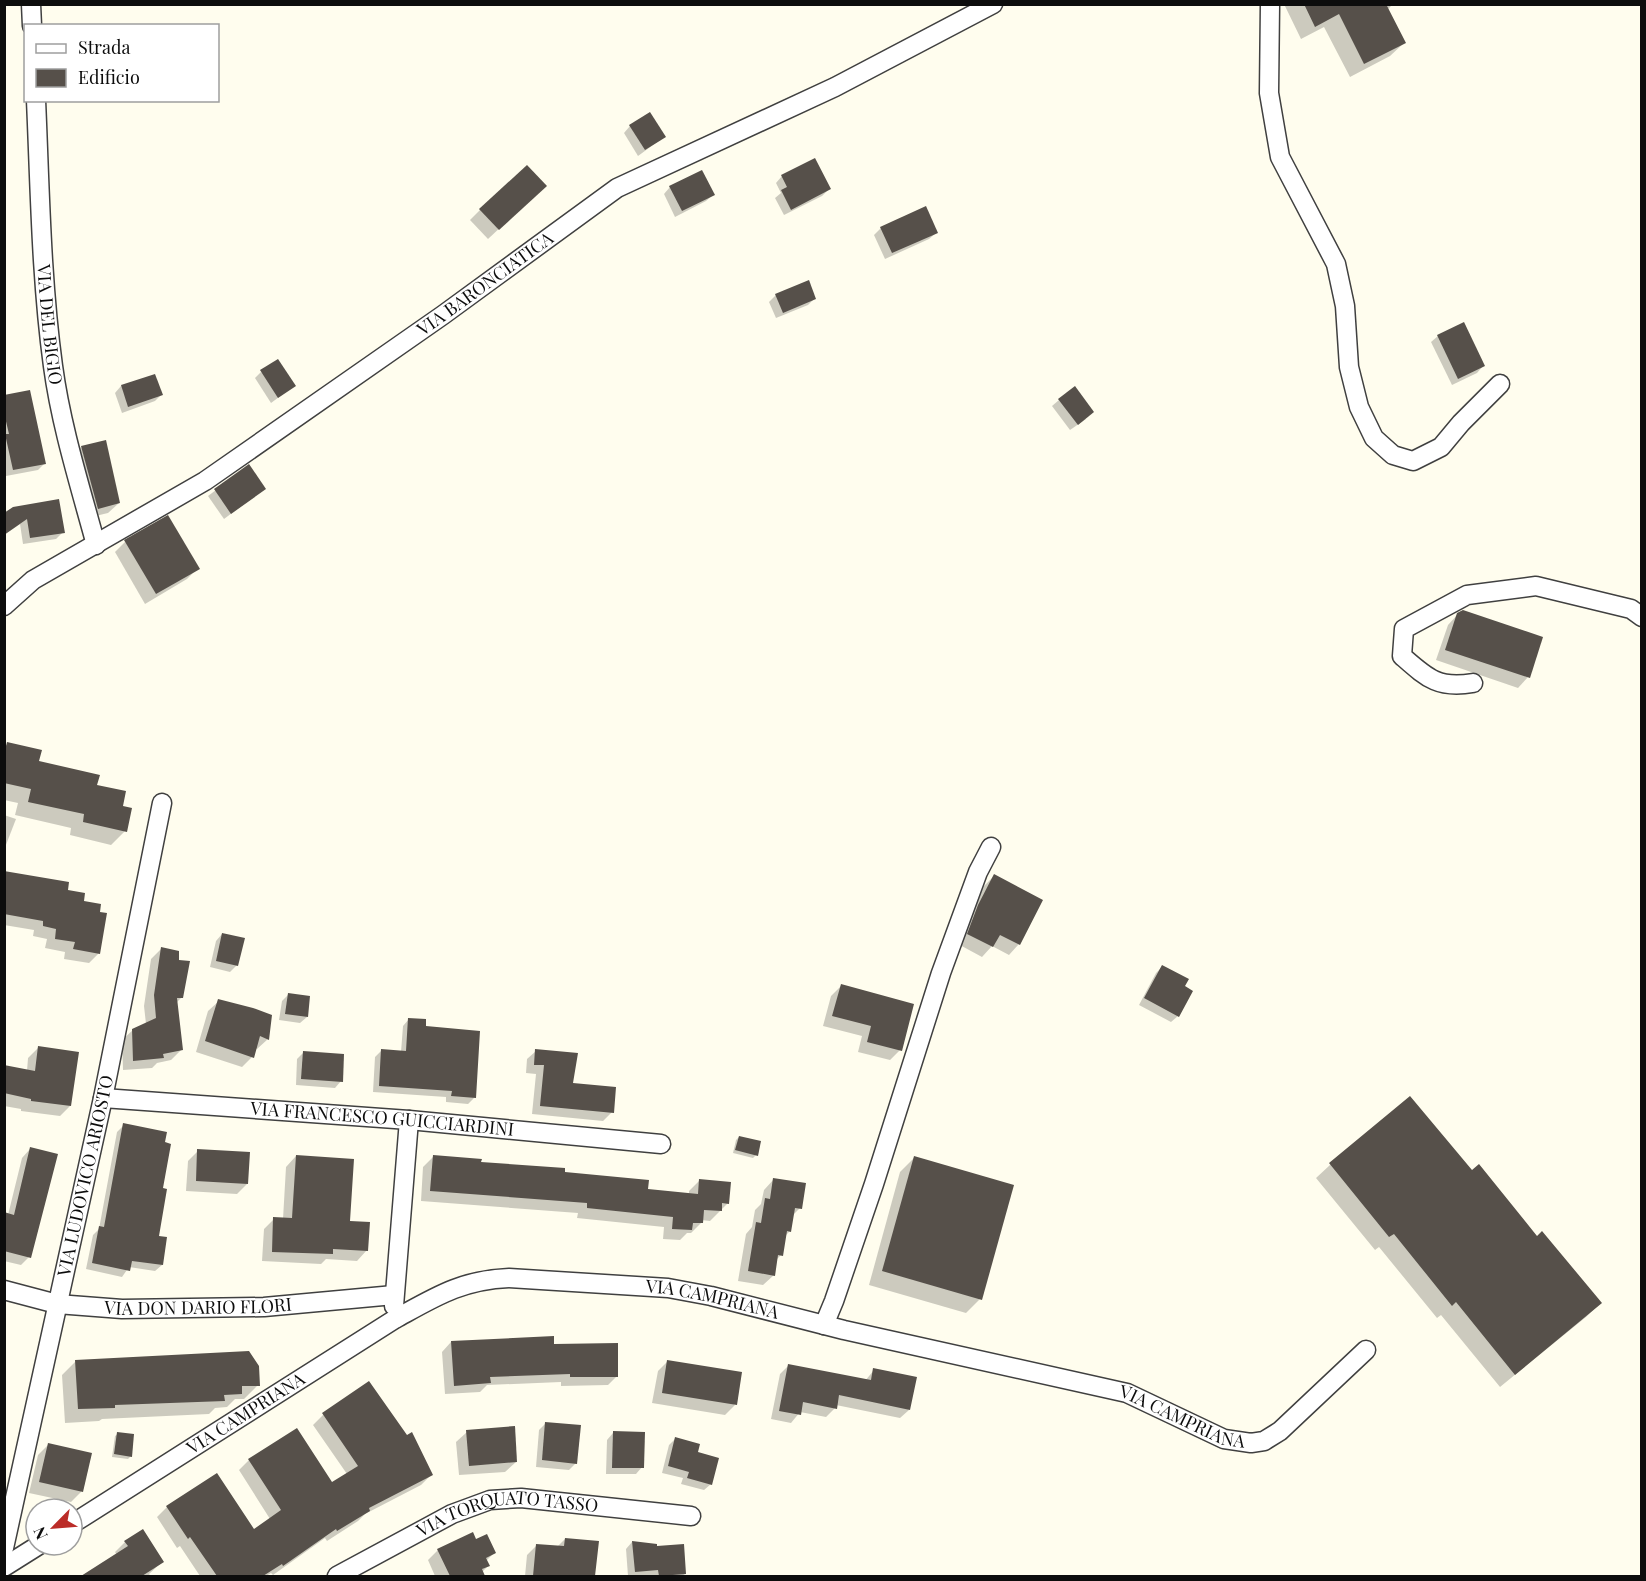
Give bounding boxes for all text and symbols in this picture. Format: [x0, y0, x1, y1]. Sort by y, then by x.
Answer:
legend [24, 24, 219, 102]
text: Strada [78, 35, 131, 59]
text: Edificio [78, 65, 140, 89]
street label: VIA BARONCIATICA [411, 225, 558, 341]
street label: VIA DEL BIGIO [32, 262, 69, 386]
street label: VIA LUDOVICO ARIOSTO [51, 1073, 118, 1280]
street label: VIA FRANCESCO GUICCIARDINI [249, 1096, 515, 1141]
street label: VIA CAMPRIANA [644, 1274, 782, 1324]
street label: VIA DON DARIO FLORI [102, 1292, 293, 1320]
street label: VIA CAMPRIANA [181, 1366, 310, 1460]
street label: VIA CAMPRIANA [1117, 1379, 1247, 1453]
street label: VIA TORQUATO TASSO [411, 1484, 599, 1542]
north arrow [24, 1497, 84, 1557]
text: N [28, 1523, 52, 1543]

